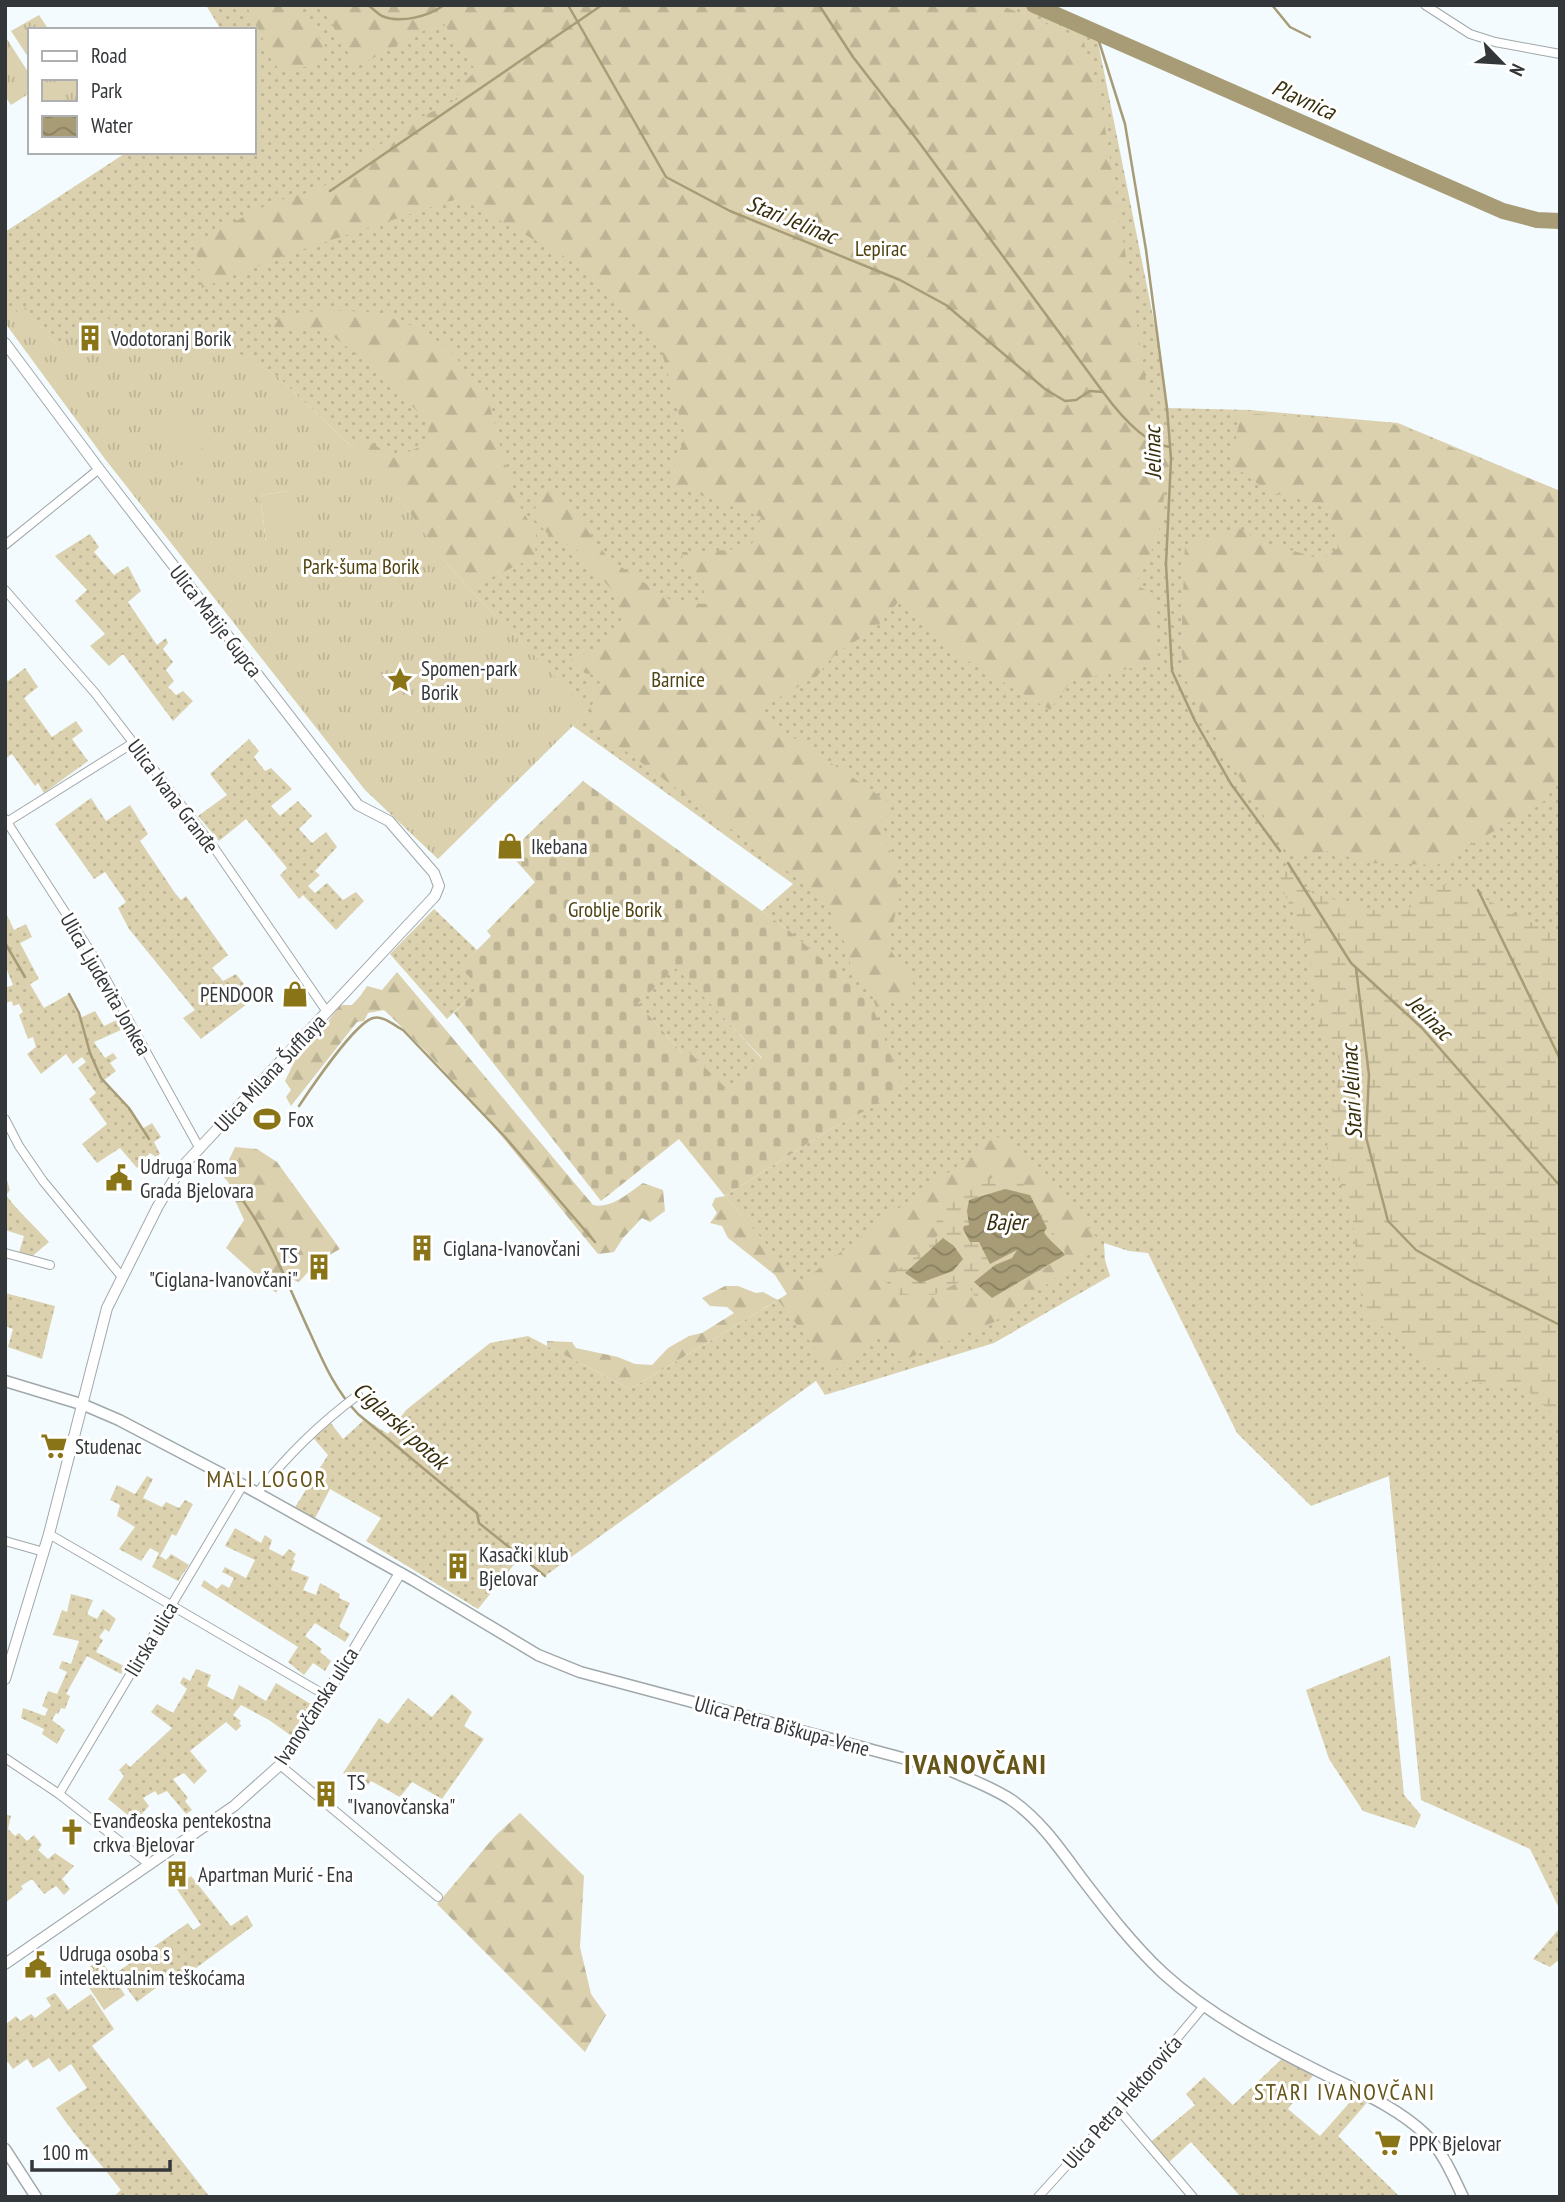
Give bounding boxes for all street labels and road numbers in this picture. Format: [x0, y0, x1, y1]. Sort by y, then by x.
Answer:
street label: Ulica Matije Gupca [164, 560, 268, 682]
street label: Ulica Ivana Granđe [121, 734, 225, 858]
street label: Ulica Ljudevita Jonkea [54, 908, 158, 1060]
street label: Ulica Milana Šufflaya [208, 1008, 332, 1138]
street label: Ilirska ulica [118, 1597, 184, 1681]
street label: Ivanovčanska ulica [268, 1642, 364, 1770]
street label: Ulica Petra Biškupa-Vene [691, 1690, 873, 1762]
street label: Ulica Petra Hektorovića [1057, 2030, 1187, 2174]

